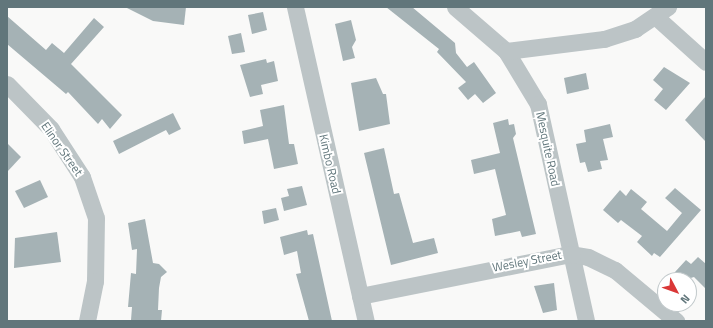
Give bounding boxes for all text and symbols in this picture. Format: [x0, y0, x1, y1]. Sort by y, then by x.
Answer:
street label: Mesquite Road [533, 110, 563, 188]
street label: Elinor Street [38, 119, 86, 179]
street label: Kimbo Road [316, 133, 344, 195]
street label: Wesley Street [491, 247, 563, 275]
north arrow [657, 272, 697, 312]
text: N [677, 291, 694, 307]

